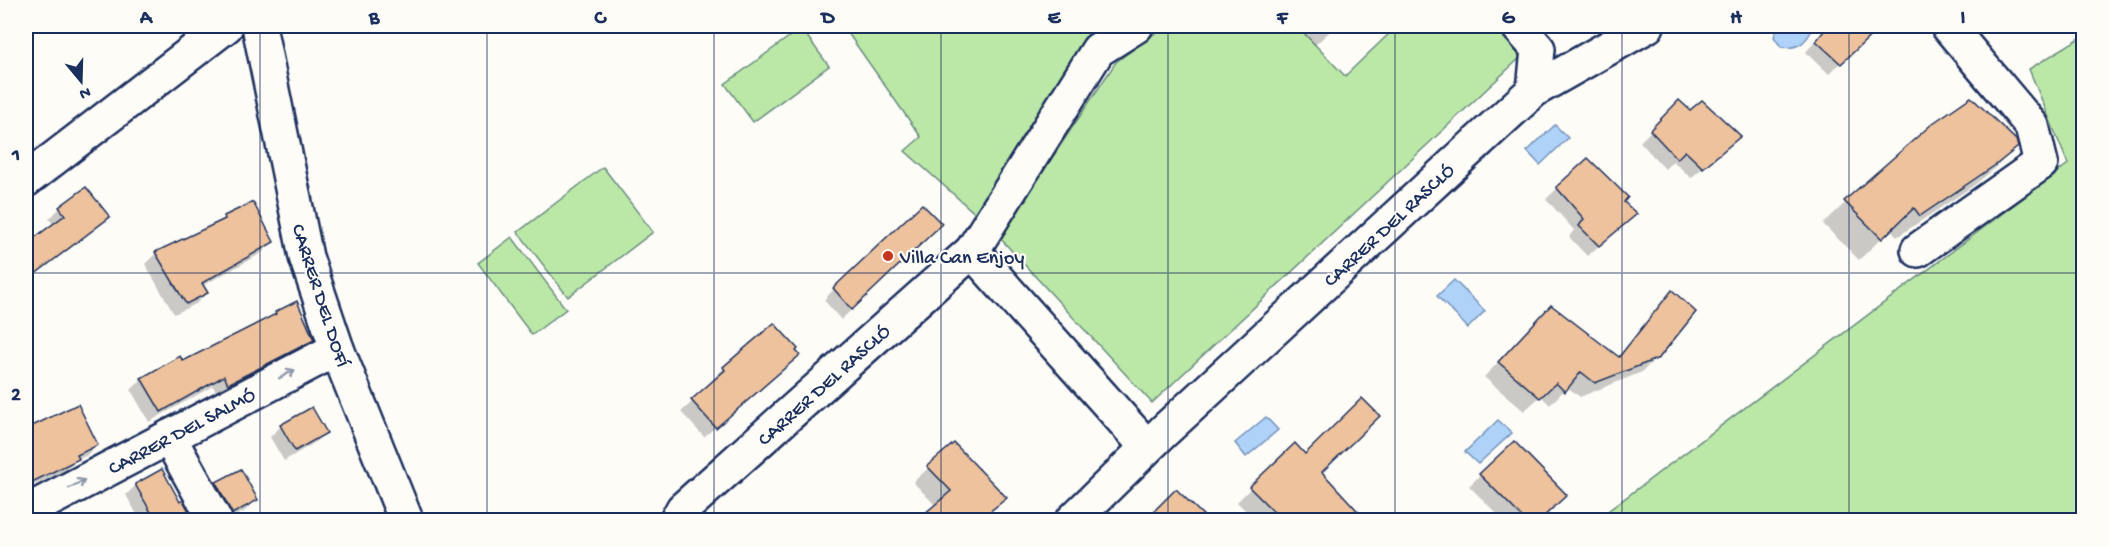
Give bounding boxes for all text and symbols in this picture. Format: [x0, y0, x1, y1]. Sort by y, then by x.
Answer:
text: A [139, 8, 154, 31]
text: B [368, 8, 380, 31]
text: C [594, 8, 608, 31]
text: D [819, 8, 835, 31]
text: E [1048, 8, 1062, 31]
text: F [1276, 8, 1289, 31]
text: G [1502, 8, 1516, 31]
text: H [1730, 8, 1742, 31]
text: I [1961, 8, 1966, 31]
north arrow [51, 51, 111, 111]
text: N [76, 81, 93, 103]
text: 1 [11, 145, 20, 168]
street label: CARRER DEL RASCLÓ [1320, 160, 1461, 293]
street label: CARRER DEL DOFÍ [285, 221, 354, 371]
place label: Villa Can Enjoy [899, 248, 1024, 271]
marker: Villa Can Enjoy [881, 249, 895, 263]
street label: CARRER DEL RASCLÓ [754, 321, 896, 452]
one-way arrow [278, 368, 295, 380]
text: 2 [11, 385, 21, 408]
street label: CARRER DEL SALMÓ [105, 385, 260, 482]
one-way arrow [68, 478, 86, 489]

